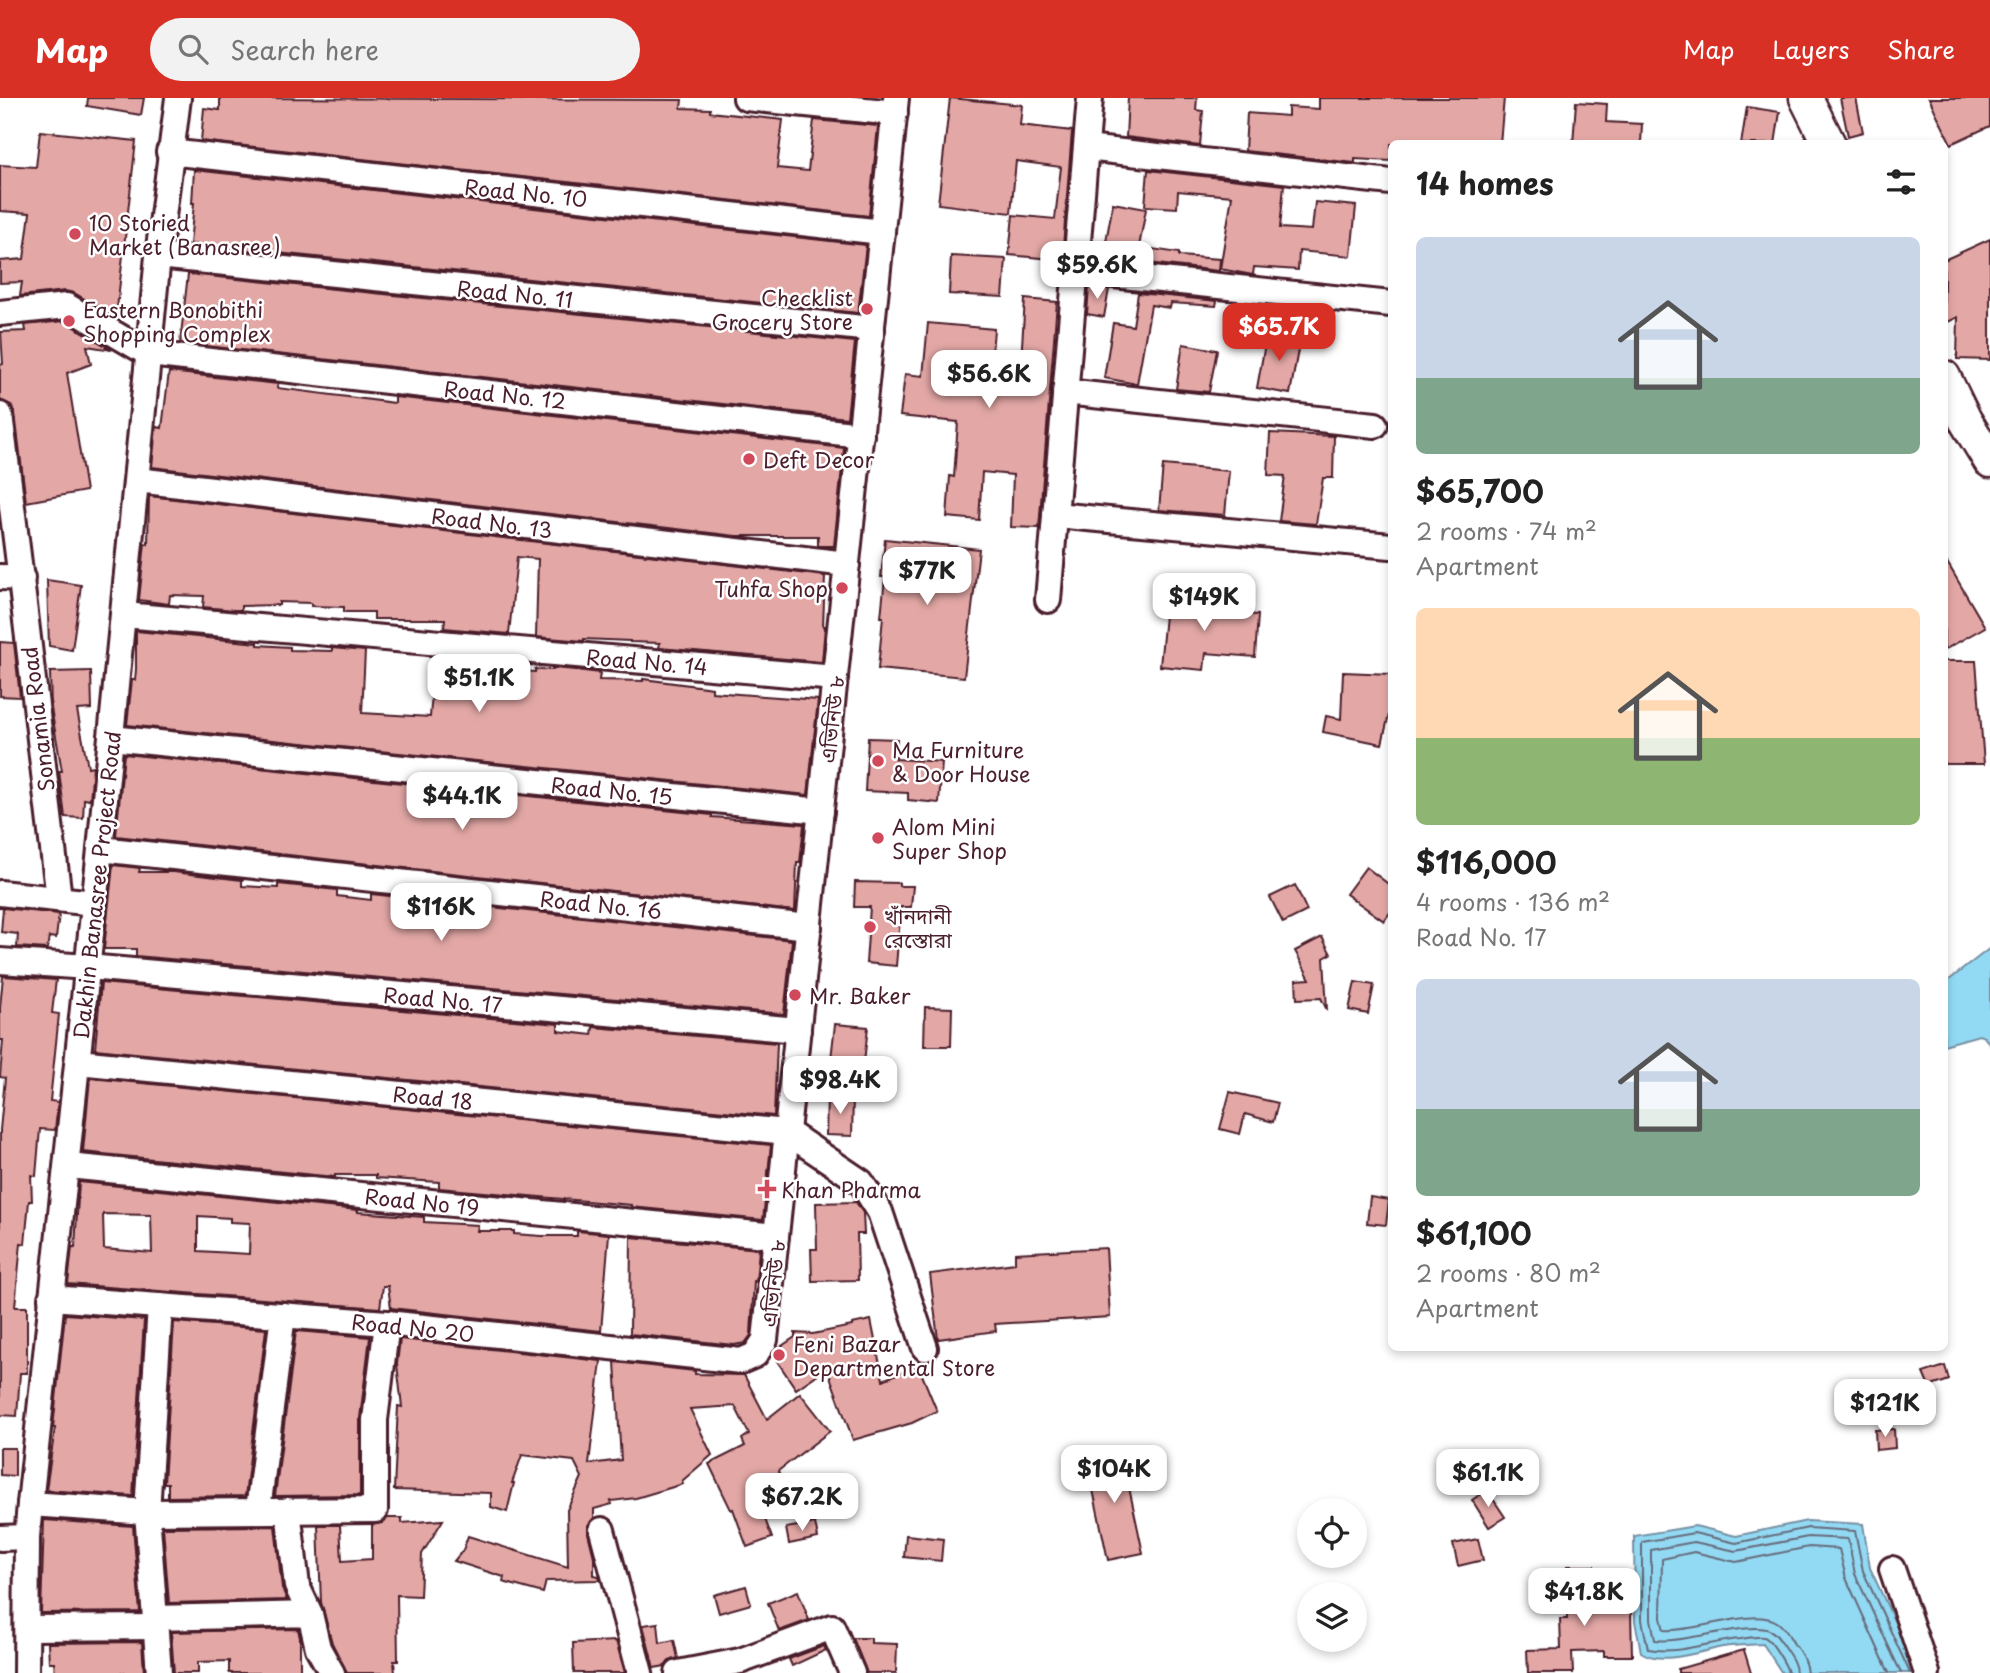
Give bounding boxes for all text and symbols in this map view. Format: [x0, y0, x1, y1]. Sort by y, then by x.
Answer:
search box [150, 18, 640, 81]
text: Map [35, 24, 108, 74]
icon: search [174, 30, 212, 68]
text: Search here [230, 30, 379, 69]
text: Map [1683, 31, 1734, 67]
text: Layers [1772, 31, 1849, 67]
text: Share [1887, 31, 1955, 67]
text: 14 homes [1416, 160, 1554, 205]
icon: filters [1882, 163, 1920, 201]
street label: Road No. 10 [463, 170, 589, 214]
place label: 10 Storied Market (Banasree) [89, 206, 281, 262]
marker: 10 Storied Market (Banasree) [67, 226, 83, 242]
pin: $59.6K [1040, 242, 1154, 301]
text: $59.6K [1056, 246, 1138, 281]
street label: Road No. 11 [456, 271, 574, 315]
place label: Checklist Grocery Store [711, 281, 853, 337]
icon: home [1605, 282, 1731, 408]
place label: Eastern Bonobithi Shopping Complex [83, 293, 271, 349]
marker: Checklist Grocery Store [859, 301, 875, 317]
pin: $65.7K [1222, 303, 1336, 363]
text: $65.7K [1239, 308, 1319, 343]
marker: Eastern Bonobithi Shopping Complex [61, 313, 77, 329]
pin: $56.6K [932, 350, 1046, 410]
text: $56.6K [947, 355, 1031, 390]
street label: Road No. 12 [442, 372, 568, 416]
place label: Deft Decor [763, 443, 875, 475]
marker: Deft Decor [741, 451, 757, 467]
text: $65,700 [1416, 468, 1544, 513]
street label: Road No. 13 [430, 499, 554, 545]
text: 2 rooms · 74 m² [1416, 513, 1597, 548]
pin: $77K [886, 547, 968, 607]
text: Apartment [1416, 548, 1539, 583]
text: $77K [898, 552, 956, 587]
place label: Tuhfa Shop [714, 572, 828, 604]
pin: $149K [1155, 574, 1253, 633]
text: $149K [1169, 578, 1239, 613]
marker: Tuhfa Shop [834, 580, 850, 596]
street label: Road No. 14 [585, 640, 709, 682]
street label: Sonamia Road [12, 645, 62, 793]
icon: home [1605, 653, 1731, 779]
pin: $51.1K [422, 654, 536, 714]
text: $51.1K [443, 659, 515, 694]
street label: এভিনিউ ৮ [810, 674, 852, 764]
street label: Dakhin Banasree Project Road [64, 729, 128, 1041]
place label: Ma Furniture & Door House [892, 733, 1031, 789]
marker: Ma Furniture & Door House [870, 753, 886, 769]
street label: Road No. 15 [549, 768, 675, 812]
pin: $44.1K [405, 772, 519, 832]
text: $44.1K [423, 777, 501, 812]
place label: Alom Mini Super Shop [892, 810, 1007, 866]
marker: Alom Mini Super Shop [870, 830, 886, 846]
text: $116,000 [1416, 839, 1557, 884]
street label: Road No. 16 [538, 882, 664, 926]
pin: $116K [392, 884, 490, 943]
text: 4 rooms · 136 m² [1416, 884, 1610, 919]
text: $116K [407, 888, 475, 923]
place label: খাঁনদানী রেস্তোরা [884, 899, 952, 955]
marker: খাঁনদানী রেস্তোরা [862, 919, 878, 935]
text: Road No. 17 [1416, 919, 1547, 954]
street label: Road No. 17 [382, 978, 504, 1020]
place label: Mr. Baker [809, 979, 911, 1011]
marker: Mr. Baker [787, 987, 803, 1003]
icon: home [1605, 1024, 1731, 1150]
pin: $98.4K [783, 1056, 897, 1116]
text: $98.4K [799, 1061, 881, 1096]
street label: Road 18 [391, 1077, 475, 1117]
place label: Khan Pharma [781, 1173, 922, 1205]
street label: Road No 19 [363, 1179, 481, 1223]
marker: Khan Pharma [759, 1181, 775, 1197]
text: $61,100 [1416, 1210, 1532, 1255]
street label: এভিনিউ ৮ [751, 1238, 793, 1328]
text: 2 rooms · 80 m² [1416, 1255, 1601, 1290]
text: Apartment [1416, 1290, 1539, 1325]
street label: Road No 20 [350, 1305, 476, 1349]
place label: Feni Bazar Departmental Store [793, 1327, 995, 1383]
marker: Feni Bazar Departmental Store [771, 1347, 787, 1363]
pin: $121K [1836, 1380, 1934, 1439]
text: $121K [1850, 1384, 1920, 1419]
pin: $104K [1065, 1446, 1163, 1505]
text: $104K [1077, 1450, 1151, 1485]
pin: $61.1K [1431, 1450, 1545, 1509]
text: $61.1K [1452, 1454, 1524, 1489]
pin: $67.2K [745, 1474, 859, 1533]
text: $67.2K [761, 1478, 843, 1513]
map controls [1297, 1498, 1367, 1652]
button: locate [1297, 1498, 1367, 1568]
pin: $41.8K [1527, 1568, 1641, 1628]
text: $41.8K [1544, 1573, 1624, 1608]
button: layers [1297, 1582, 1367, 1652]

